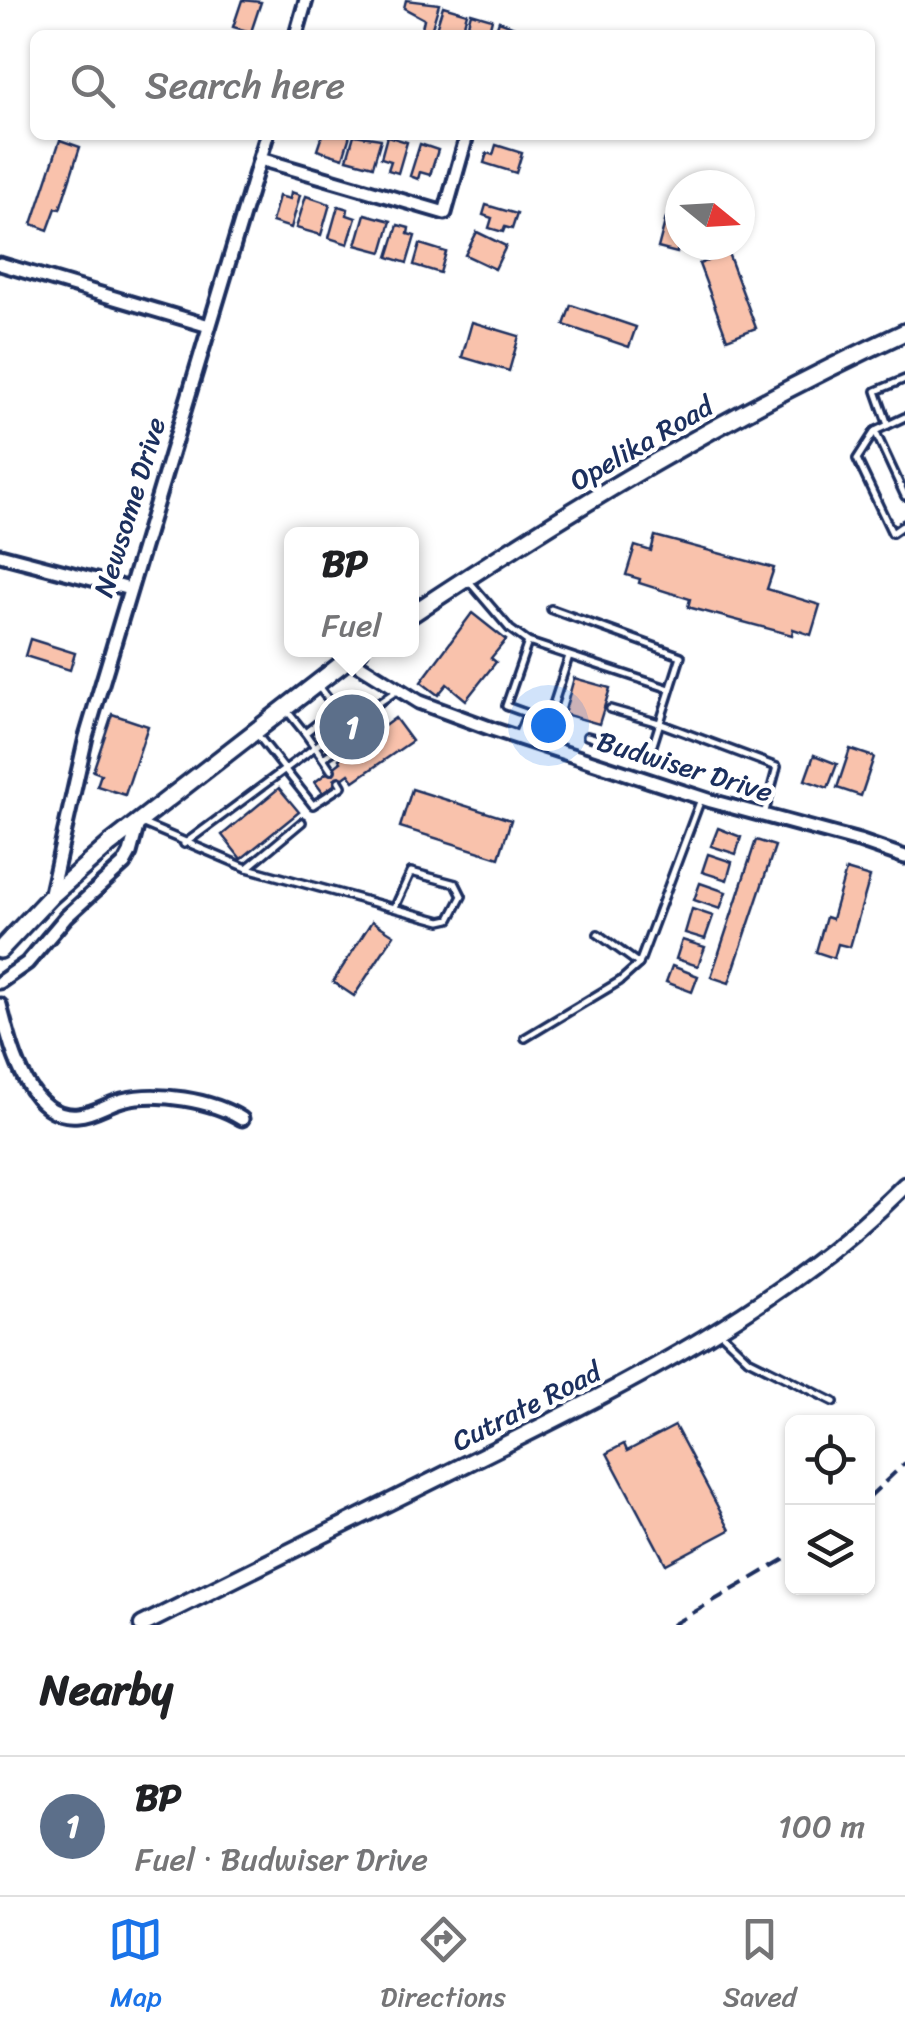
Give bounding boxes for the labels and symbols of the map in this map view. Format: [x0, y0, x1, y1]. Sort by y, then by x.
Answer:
north arrow [665, 170, 755, 260]
street label: Opelika Road [560, 381, 724, 504]
street label: Newsome Drive [79, 411, 180, 603]
pin: 1 [320, 690, 384, 764]
your location [523, 700, 574, 751]
street label: Budwiser Drive [591, 716, 779, 816]
street label: Cutrate Road [443, 1347, 612, 1465]

